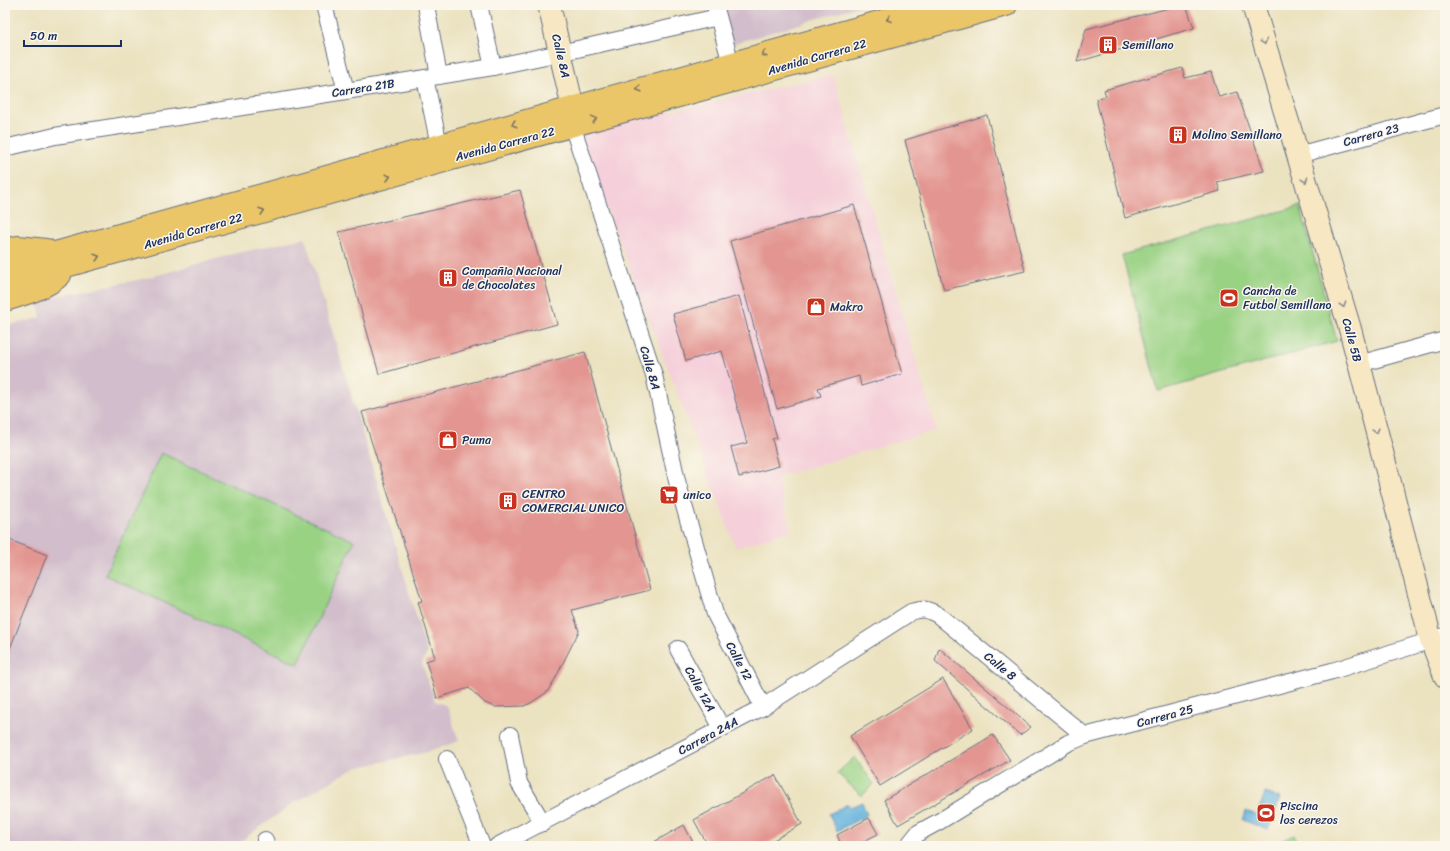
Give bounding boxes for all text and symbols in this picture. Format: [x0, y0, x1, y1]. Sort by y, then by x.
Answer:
one-way arrow [886, 14, 893, 23]
scale bar [24, 22, 121, 48]
text: 50 m [30, 25, 57, 47]
street label: Calle 8A [545, 32, 577, 80]
street label: Avenida Carrera 22 [764, 32, 869, 82]
building icon: Semillano [1097, 34, 1119, 56]
place label: Semillano [1122, 34, 1174, 56]
one-way arrow [1259, 39, 1268, 46]
one-way arrow [761, 49, 768, 58]
street label: Carrera 21B [330, 72, 396, 104]
one-way arrow [636, 84, 643, 93]
one-way arrow [590, 116, 597, 124]
street label: Carrera 23 [1341, 117, 1402, 153]
one-way arrow [511, 119, 518, 128]
street label: Avenida Carrera 22 [452, 120, 557, 168]
building icon: Molino Semillano [1167, 124, 1189, 146]
place label: Molino Semillano [1192, 124, 1282, 146]
one-way arrow [384, 173, 391, 181]
one-way arrow [1300, 177, 1309, 184]
street label: Avenida Carrera 22 [140, 206, 245, 256]
one-way arrow [258, 207, 265, 216]
one-way arrow [93, 253, 100, 262]
place label: Compañia Nacional de Chocolates [462, 260, 562, 296]
building icon: Compañia Nacional de Chocolates [437, 267, 459, 289]
place label: Cancha de Futbol Semillano [1243, 280, 1331, 316]
sports icon: Cancha de Futbol Semillano [1218, 287, 1240, 309]
shop icon: Makro [805, 296, 827, 318]
place label: Makro [830, 296, 863, 318]
one-way arrow [1338, 301, 1347, 308]
street label: Calle 5B [1336, 316, 1369, 365]
street label: Calle 8A [633, 343, 667, 393]
one-way arrow [1371, 427, 1380, 434]
shop icon: Puma [437, 429, 459, 451]
place label: Puma [462, 429, 492, 451]
place label: CENTRO COMERCIAL UNICO [522, 483, 625, 519]
supermarket icon: unico [658, 484, 680, 506]
place label: unico [683, 484, 711, 506]
building icon: CENTRO COMERCIAL UNICO [497, 490, 519, 512]
street label: Calle 12 [719, 637, 759, 685]
street label: Calle 8 [979, 646, 1021, 686]
street label: Calle 12A [678, 662, 722, 716]
street label: Carrera 25 [1134, 698, 1196, 734]
street label: Carrera 24A [674, 711, 742, 761]
place label: Piscina los cerezos [1280, 795, 1338, 831]
sports icon: Piscina los cerezos [1255, 802, 1277, 824]

